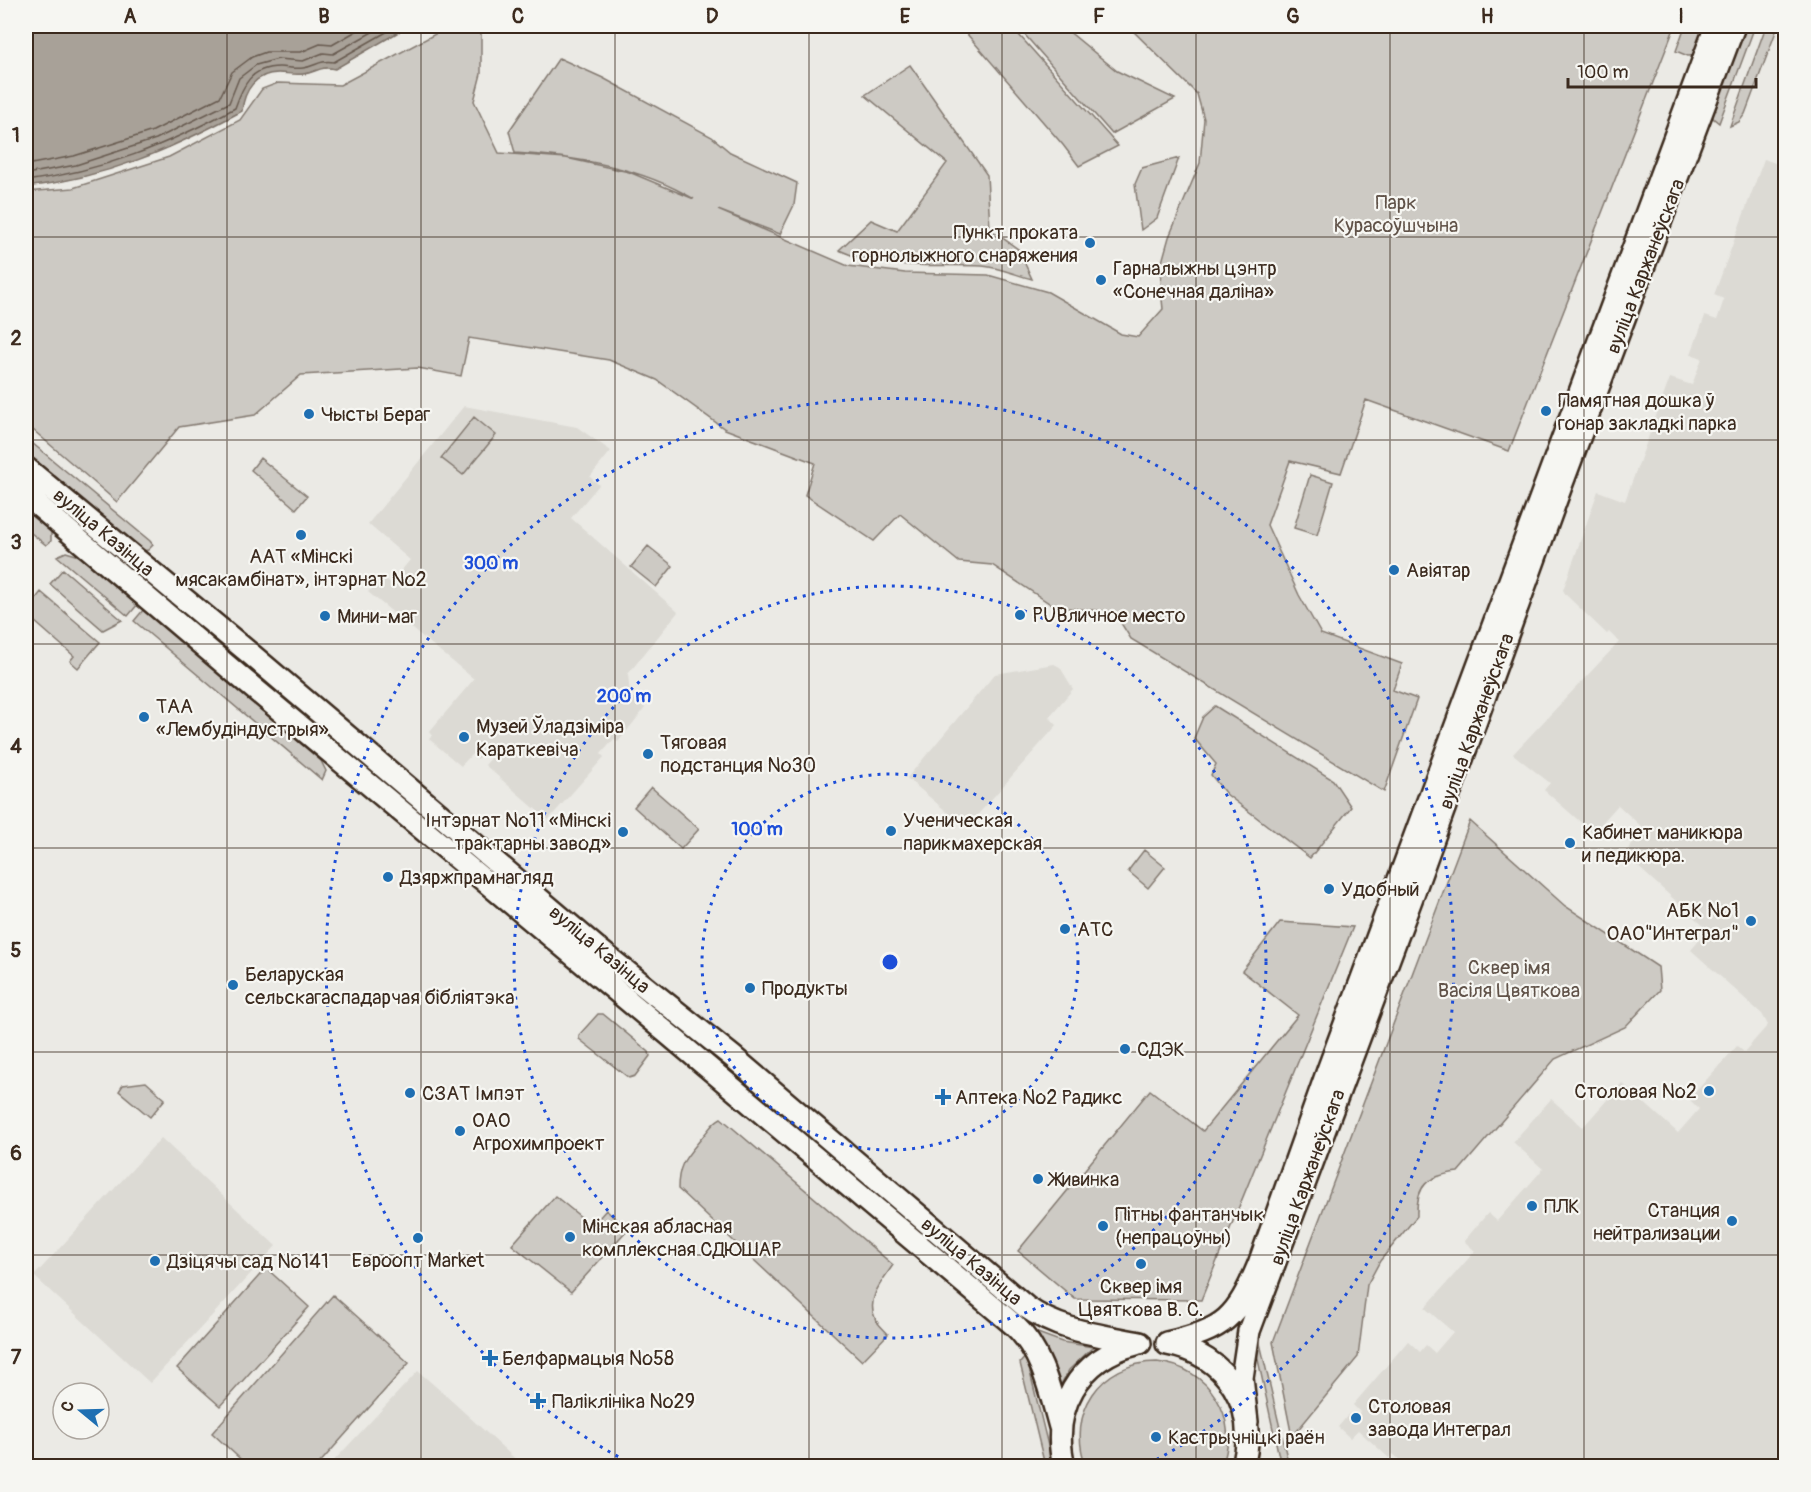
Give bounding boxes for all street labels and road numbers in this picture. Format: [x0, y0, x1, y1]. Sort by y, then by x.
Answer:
street label: вуліца Каржанеўскага [1601, 175, 1690, 357]
street label: вуліца Казінца [48, 483, 159, 582]
street label: вуліца Каржанеўскага [1433, 630, 1520, 813]
street label: вуліца Казінца [544, 900, 655, 999]
street label: вуліца Каржанеўскага [1264, 1086, 1351, 1269]
street label: вуліца Казінца [916, 1212, 1027, 1311]

